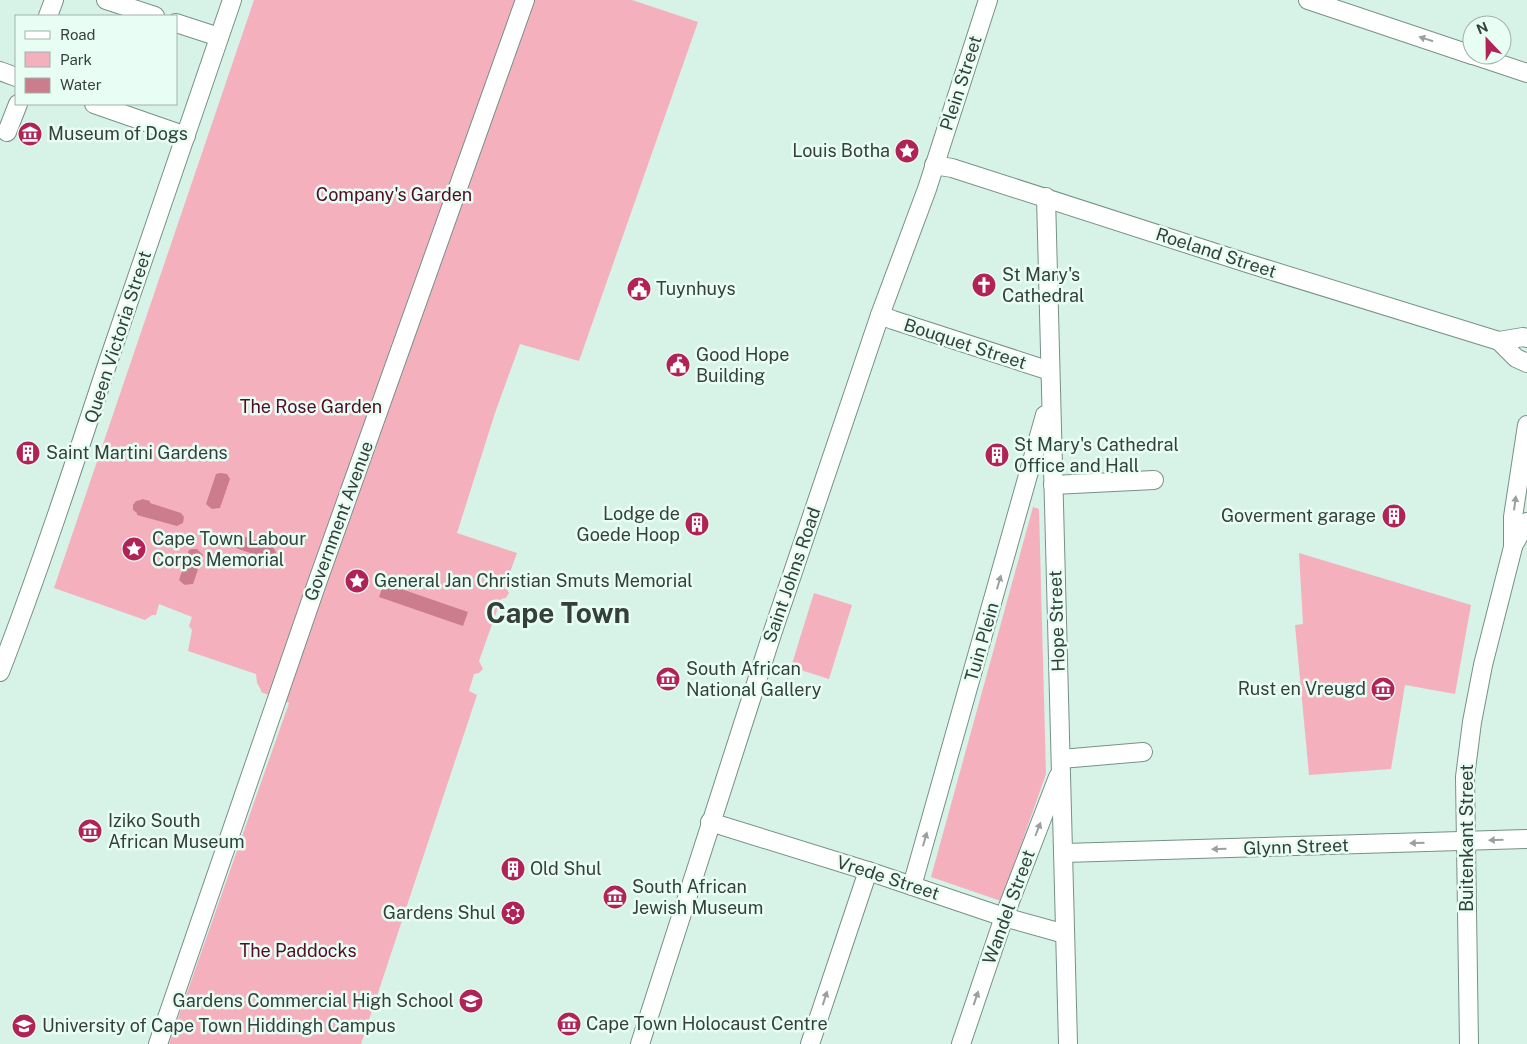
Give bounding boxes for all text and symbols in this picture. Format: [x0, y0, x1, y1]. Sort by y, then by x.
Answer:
legend [15, 15, 178, 105]
north arrow [1462, 15, 1512, 65]
text: N [1474, 18, 1490, 37]
text: Road [60, 26, 96, 43]
street label: Plein Street [935, 33, 986, 133]
one-way arrow [1418, 35, 1433, 42]
text: Park [60, 51, 92, 68]
text: Water [60, 76, 102, 93]
museum icon: Museum of Dogs [17, 121, 43, 147]
place label: Museum of Dogs [48, 123, 188, 144]
place icon: Louis Botha [894, 138, 920, 164]
place label: Louis Botha [792, 140, 890, 161]
park label: Company's Garden [316, 184, 472, 205]
street label: Roeland Street [1153, 223, 1279, 282]
street label: Queen Victoria Street [80, 248, 155, 426]
place label: St Mary's Cathedral [1002, 264, 1084, 306]
church icon: St Mary's Cathedral [971, 272, 997, 298]
public building icon: Tuynhuys [626, 276, 652, 302]
place label: Tuynhuys [656, 278, 736, 299]
street label: Bouquet Street [901, 314, 1029, 373]
place label: Good Hope Building [696, 344, 789, 386]
public building icon: Good Hope Building [665, 352, 691, 378]
park label: The Rose Garden [240, 396, 382, 417]
place label: St Mary's Cathedral Office and Hall [1014, 434, 1179, 476]
street label: Government Avenue [300, 438, 377, 604]
building icon: Saint Martini Gardens [15, 440, 41, 466]
place label: Saint Martini Gardens [46, 442, 228, 463]
building icon: St Mary's Cathedral Office and Hall [984, 442, 1010, 468]
one-way arrow [1511, 494, 1519, 510]
place label: Lodge de Goede Hoop [576, 503, 680, 545]
building icon: Goverment garage [1381, 503, 1407, 529]
street label: Saint Johns Road [759, 504, 825, 645]
place label: Goverment garage [1221, 505, 1376, 526]
building icon: Lodge de Goede Hoop [684, 511, 710, 537]
place label: Cape Town Labour Corps Memorial [152, 528, 306, 570]
place icon: Cape Town Labour Corps Memorial [121, 536, 147, 562]
place icon: General Jan Christian Smuts Memorial [344, 568, 370, 594]
place label: General Jan Christian Smuts Memorial [374, 570, 693, 591]
street label: Hope Street [1044, 570, 1069, 672]
one-way arrow [995, 575, 1003, 590]
district label: Cape Town [486, 596, 630, 629]
street label: Tuin Plein [960, 600, 1003, 684]
place label: South African National Gallery [686, 658, 822, 700]
museum icon: South African National Gallery [655, 666, 681, 692]
museum icon: Rust en Vreugd [1370, 676, 1396, 702]
place label: Rust en Vreugd [1238, 678, 1366, 699]
street label: Buitenkant Street [1456, 764, 1477, 912]
place label: Iziko South African Museum [108, 810, 245, 852]
museum icon: Iziko South African Museum [77, 818, 103, 844]
one-way arrow [1034, 821, 1042, 836]
one-way arrow [922, 832, 930, 847]
street label: Glynn Street [1243, 834, 1349, 859]
one-way arrow [1488, 837, 1504, 845]
one-way arrow [1408, 839, 1424, 847]
one-way arrow [1211, 845, 1227, 853]
street label: Wandel Street [978, 847, 1039, 967]
street label: Vrede Street [834, 851, 942, 904]
building icon: Old Shul [500, 856, 526, 882]
place label: Old Shul [530, 858, 602, 879]
place label: South African Jewish Museum [632, 876, 763, 918]
museum icon: South African Jewish Museum [602, 884, 628, 910]
synagogue icon: Gardens Shul [500, 900, 526, 926]
place label: Gardens Shul [383, 902, 496, 923]
park label: The Paddocks [239, 940, 357, 961]
school or university icon: Gardens Commercial High School [458, 988, 484, 1014]
place label: Gardens Commercial High School [173, 990, 454, 1011]
one-way arrow [822, 990, 830, 1005]
one-way arrow [973, 990, 981, 1005]
museum icon: Cape Town Holocaust Centre [556, 1011, 582, 1037]
school or university icon: University of Cape Town Hiddingh Campus [11, 1013, 37, 1039]
place label: Cape Town Holocaust Centre [586, 1013, 828, 1034]
place label: University of Cape Town Hiddingh Campus [42, 1015, 396, 1036]

